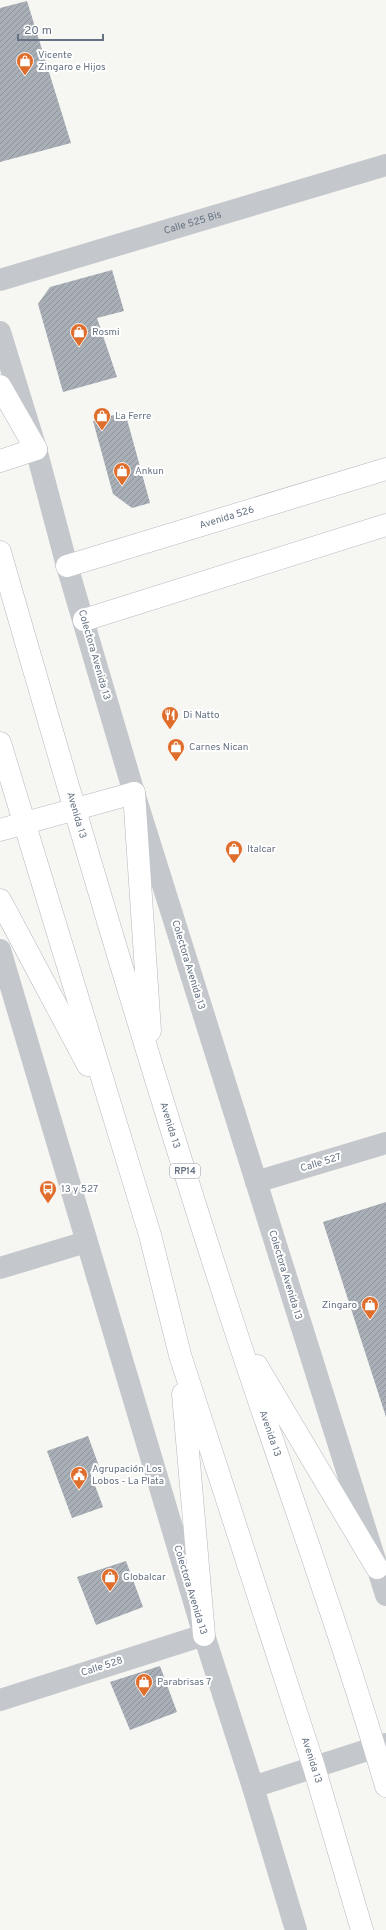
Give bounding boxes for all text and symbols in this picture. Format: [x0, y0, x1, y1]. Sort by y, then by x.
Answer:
scale bar [18, 16, 103, 42]
text: 20 m [24, 23, 52, 39]
place label: Vicente Zingaro e Hijos [38, 49, 106, 74]
shop icon: Vicente Zingaro e Hijos [15, 51, 35, 76]
street label: Calle 525 Bis [162, 208, 223, 237]
shop icon: Rosmi [69, 322, 89, 347]
place label: Rosmi [92, 326, 120, 339]
shop icon: La Ferre [92, 406, 112, 431]
place label: La Ferre [115, 410, 151, 423]
shop icon: Ankun [112, 461, 132, 486]
place label: Ankun [135, 465, 164, 478]
street label: Avenida 526 [198, 503, 256, 532]
street label: Colectora Avenida 13 [75, 608, 113, 702]
restaurant icon: Di Natto [160, 705, 180, 730]
place label: Di Natto [183, 709, 220, 722]
shop icon: Carnes Nican [166, 737, 186, 762]
place label: Carnes Nican [189, 741, 248, 754]
street label: Avenida 13 [64, 790, 90, 840]
shop icon: Italcar [224, 839, 244, 864]
place label: Italcar [247, 843, 276, 856]
street label: Colectora Avenida 13 [168, 918, 208, 1012]
street label: Avenida 13 [157, 1100, 183, 1150]
street label: Calle 527 [299, 1151, 343, 1175]
road number: RP14 [170, 1164, 200, 1178]
bus stop icon: 13 y 527 [38, 1179, 58, 1204]
place label: 13 y 527 [61, 1183, 98, 1196]
street label: Colectora Avenida 13 [265, 1228, 305, 1322]
shop icon: Zingaro [360, 1295, 380, 1320]
place label: Zingaro [322, 1299, 357, 1312]
street label: Avenida 13 [256, 1409, 284, 1458]
place label: Agrupación Los Lobos - La Plata [92, 1463, 164, 1488]
public building icon: Agrupación Los Lobos - La Plata [69, 1465, 89, 1490]
street label: Colectora Avenida 13 [170, 1543, 210, 1637]
shop icon: Globalcar [100, 1567, 120, 1592]
place label: Globalcar [123, 1571, 166, 1584]
street label: Calle 528 [79, 1654, 125, 1680]
shop icon: Parabrisas 7 [134, 1672, 154, 1697]
place label: Parabrisas 7 [157, 1676, 211, 1689]
street label: Avenida 13 [298, 1735, 325, 1785]

